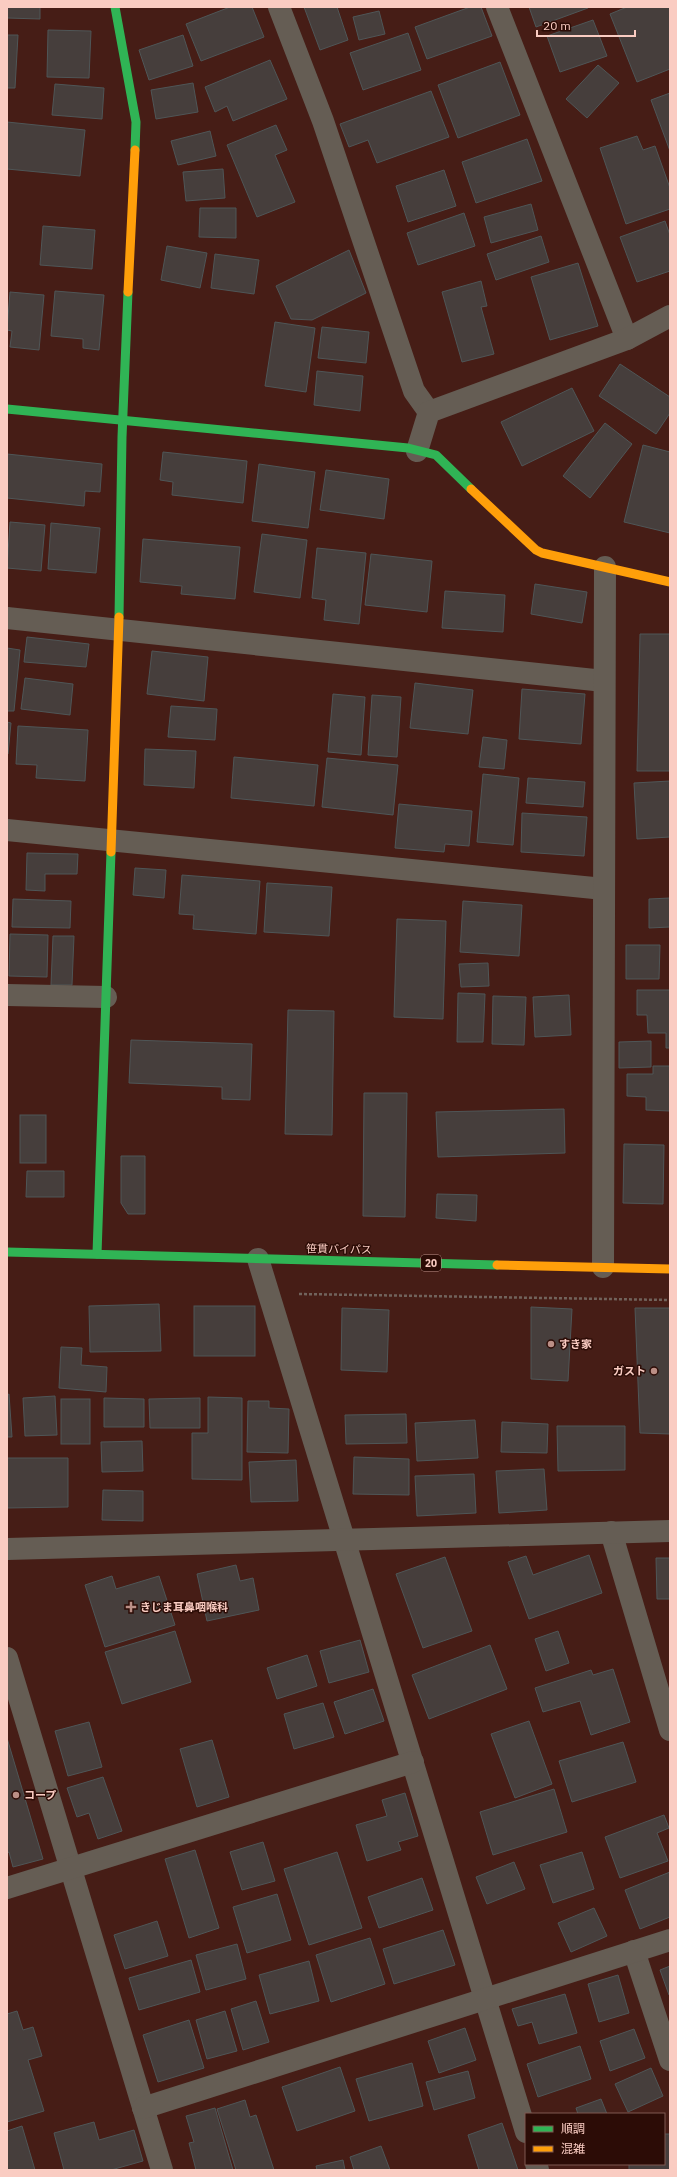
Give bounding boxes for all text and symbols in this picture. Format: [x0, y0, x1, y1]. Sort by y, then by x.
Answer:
scale bar [537, 12, 635, 38]
text: 20 m [543, 18, 571, 33]
street label: 笹貫バイパス [306, 1241, 372, 1257]
road number: 20 [421, 1255, 441, 1271]
place label: すき家 [559, 1337, 592, 1351]
marker: すき家 [546, 1339, 556, 1349]
place label: ガスト [613, 1364, 646, 1378]
marker: ガスト [649, 1366, 659, 1376]
place label: きじま耳鼻咽喉科 [140, 1600, 228, 1614]
marker: きじま耳鼻咽喉科 [125, 1601, 137, 1613]
place label: コープ [24, 1788, 56, 1802]
marker: コープ [11, 1790, 21, 1800]
legend [525, 2113, 665, 2165]
text: 順調 [561, 2121, 585, 2136]
text: 混雑 [561, 2141, 585, 2156]

